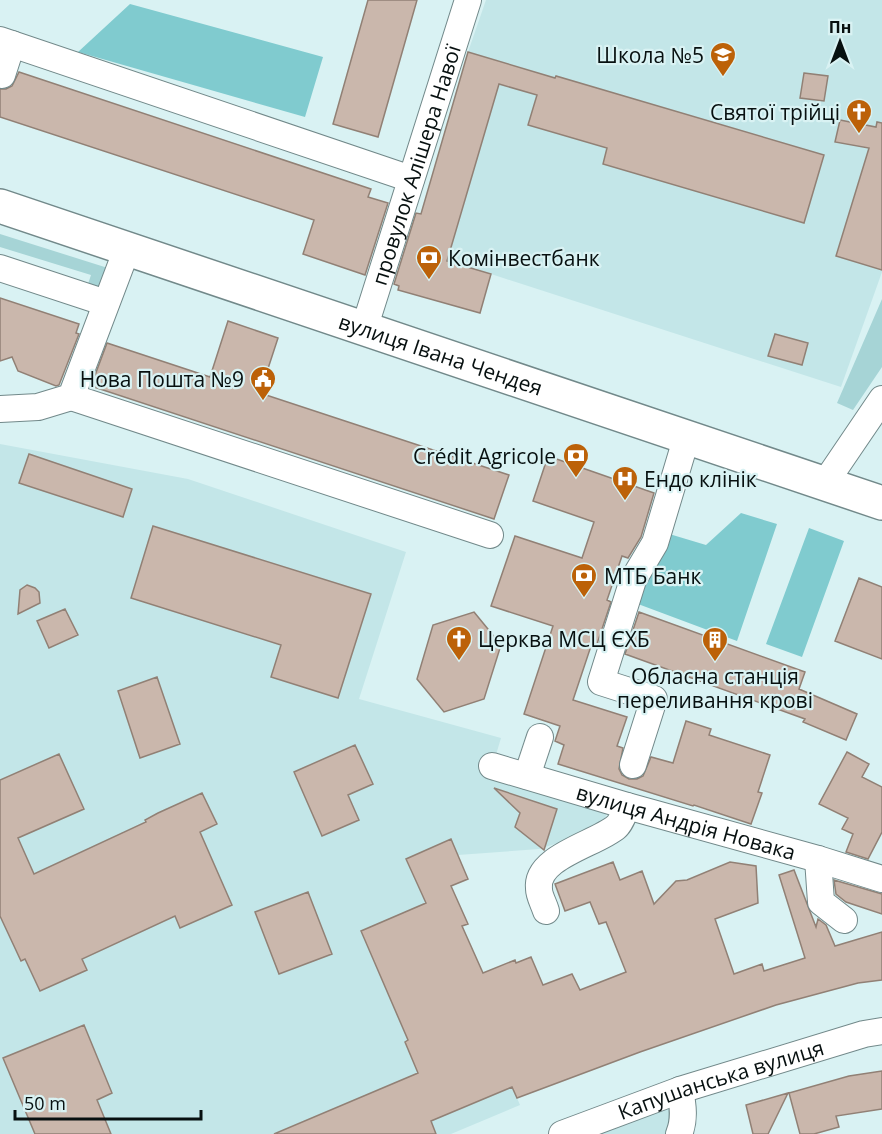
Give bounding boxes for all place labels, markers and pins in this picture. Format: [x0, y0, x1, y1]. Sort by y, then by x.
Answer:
school or university icon: Школа №5 [708, 40, 738, 78]
place label: Школа №5 [596, 41, 704, 69]
church icon: Святої трійці [844, 97, 874, 135]
place label: Святої трійці [710, 98, 840, 126]
bank icon: Комінвестбанк [414, 243, 444, 281]
place label: Комінвестбанк [448, 244, 600, 272]
public building icon: Нова Пошта №9 [248, 364, 278, 402]
place label: Нова Пошта №9 [80, 365, 244, 393]
bank icon: Crédit Agricole [561, 441, 591, 479]
place label: Crédit Agricole [413, 442, 556, 470]
hospital icon: Ендо клінік [610, 464, 640, 502]
place label: Ендо клінік [644, 465, 757, 493]
bank icon: МТБ Банк [569, 561, 599, 599]
place label: МТБ Банк [604, 562, 702, 590]
church icon: Церква МСЦ ЄХБ [444, 624, 474, 662]
place label: Церква МСЦ ЄХБ [478, 625, 650, 653]
building icon: Обласна станція переливання крові [700, 625, 730, 663]
place label: Обласна станція переливання крові [617, 662, 813, 714]

